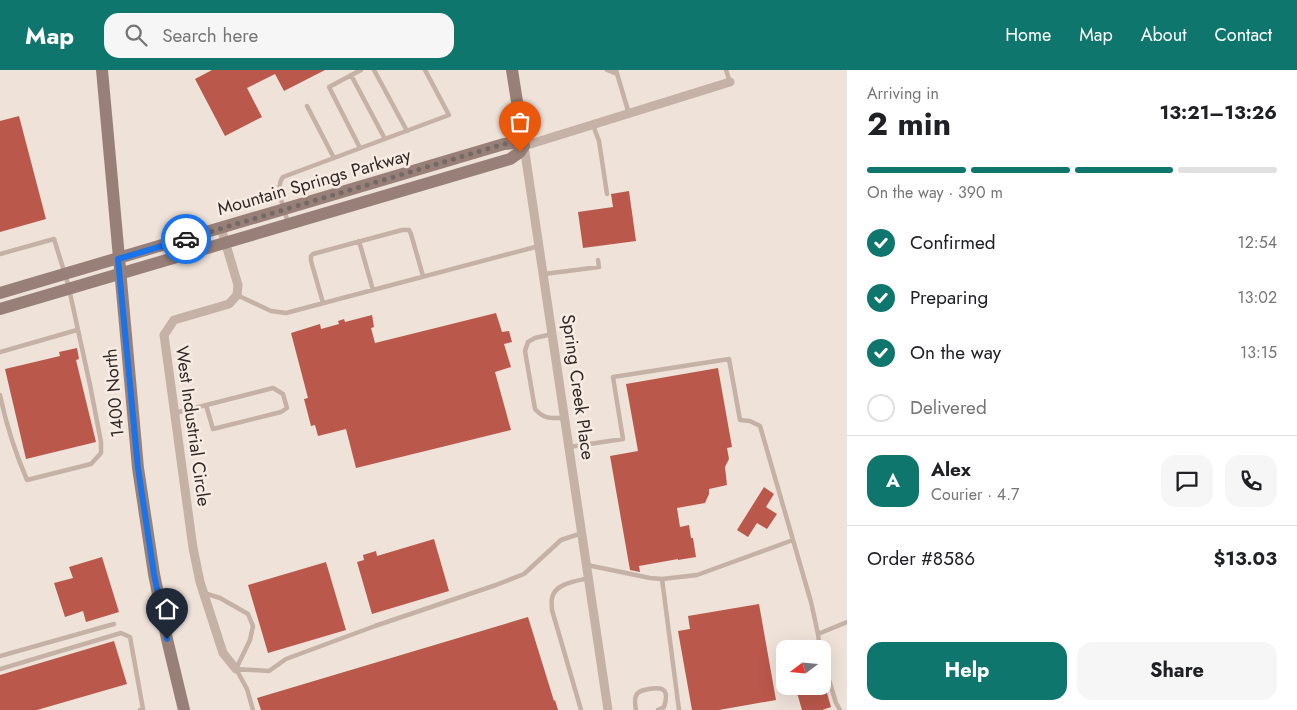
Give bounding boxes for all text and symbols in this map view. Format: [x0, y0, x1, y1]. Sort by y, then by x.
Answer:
search box [104, 13, 454, 58]
text: Map [25, 18, 74, 53]
icon: search [122, 21, 150, 49]
text: Search here [162, 22, 258, 49]
text: Home [1005, 22, 1051, 48]
text: Map [1079, 22, 1113, 48]
text: About [1141, 22, 1186, 48]
text: Contact [1214, 22, 1272, 48]
text: Arriving in [867, 82, 939, 105]
text: 13:21–13:26 [1160, 99, 1277, 126]
pin [499, 101, 541, 152]
text: 2 min [867, 101, 951, 147]
icon: bag [506, 108, 534, 136]
street label: Mountain Springs Parkway [214, 142, 414, 222]
text: On the way · 390 m [867, 181, 1003, 204]
courier [161, 214, 211, 264]
icon: car [172, 225, 200, 253]
icon: check [867, 229, 895, 257]
text: Confirmed [910, 229, 996, 256]
text: 12:54 [1238, 231, 1277, 254]
icon: check [867, 284, 895, 312]
text: Preparing [910, 284, 988, 311]
text: 13:02 [1238, 286, 1277, 309]
street label: Spring Creek Place [555, 313, 601, 461]
icon: check [867, 339, 895, 367]
text: On the way [910, 339, 1001, 366]
text: 13:15 [1240, 341, 1277, 364]
street label: West Industrial Circle [169, 344, 217, 508]
street label: 1400 North [97, 347, 131, 439]
text: Delivered [910, 394, 987, 421]
button: chat [1161, 455, 1213, 507]
button: phone [1225, 455, 1277, 507]
text: Alex [931, 456, 971, 483]
text: A [886, 467, 900, 494]
text: Courier · 4.7 [931, 483, 1019, 506]
text: Order #8586 [867, 545, 975, 572]
text: $13.03 [1214, 545, 1277, 572]
pin [146, 588, 188, 639]
icon: home [153, 595, 181, 623]
north arrow [776, 640, 831, 695]
map controls [776, 640, 831, 695]
button: Help [867, 642, 1067, 700]
button: Share [1077, 642, 1277, 700]

